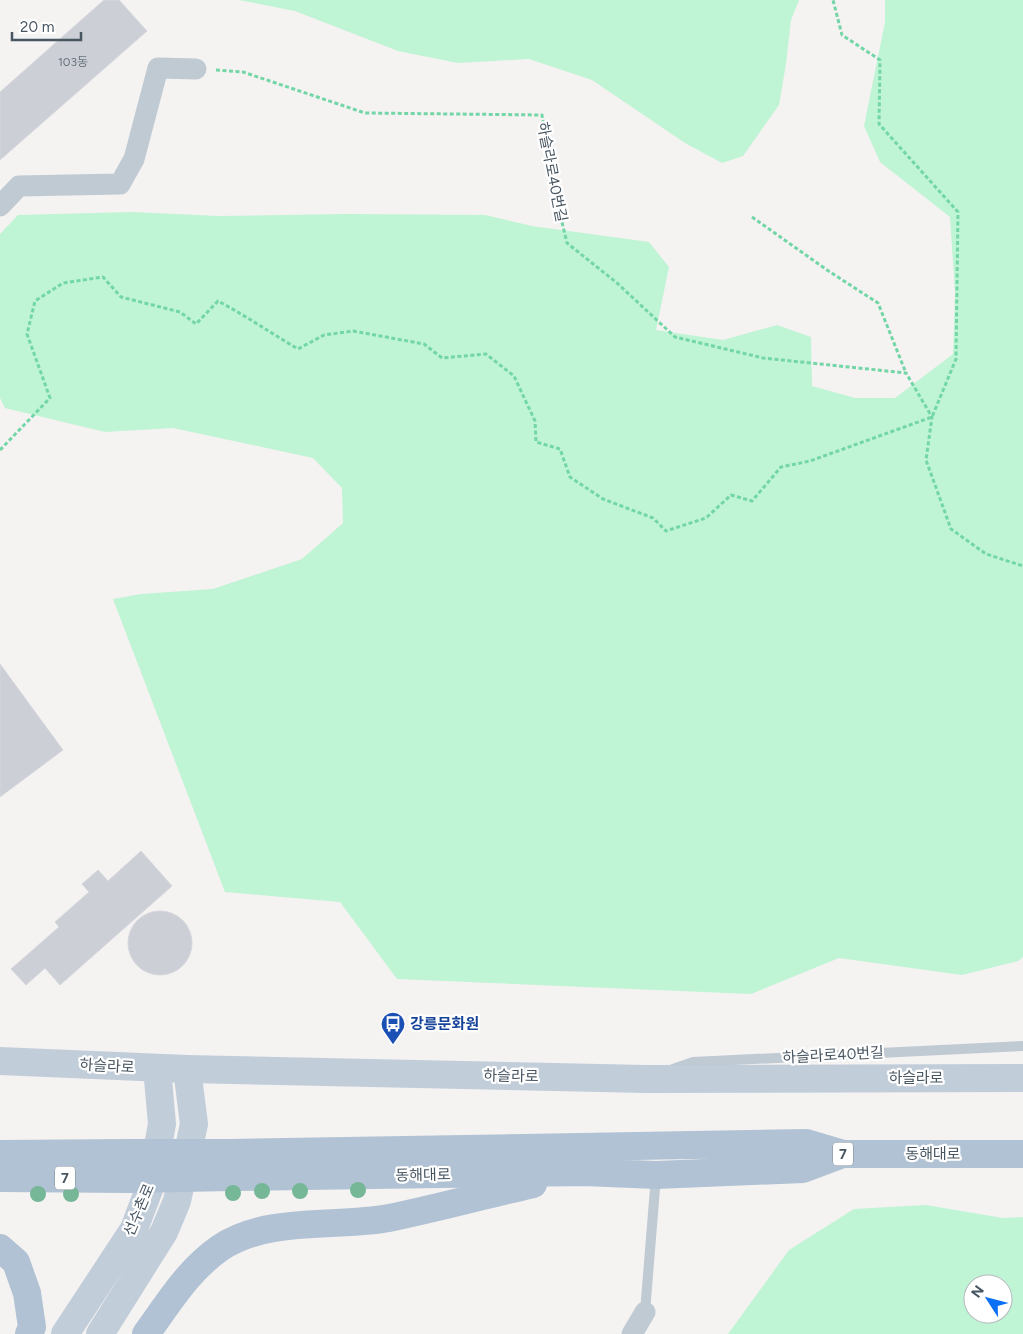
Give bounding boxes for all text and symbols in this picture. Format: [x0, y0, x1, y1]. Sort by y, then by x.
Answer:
scale bar [12, 10, 81, 42]
text: 20 m [20, 18, 54, 36]
house number: 103동 [58, 55, 88, 69]
street label: 하슬라로40번길 [533, 120, 571, 224]
bus stop icon: 강릉문화원 [380, 1011, 406, 1045]
place label: 강릉문화원 [410, 1015, 479, 1033]
street label: 하슬라로40번길 [782, 1043, 884, 1067]
street label: 하슬라로 [79, 1056, 135, 1076]
street label: 하슬라로 [483, 1067, 539, 1085]
street label: 하슬라로 [888, 1069, 944, 1087]
road number: 7 [833, 1142, 853, 1166]
street label: 동해대로 [905, 1145, 961, 1163]
road number: 7 [55, 1166, 75, 1190]
street label: 동해대로 [395, 1166, 451, 1184]
street label: 선수촌로 [120, 1181, 158, 1239]
north arrow [963, 1274, 1013, 1324]
text: N [968, 1282, 988, 1301]

